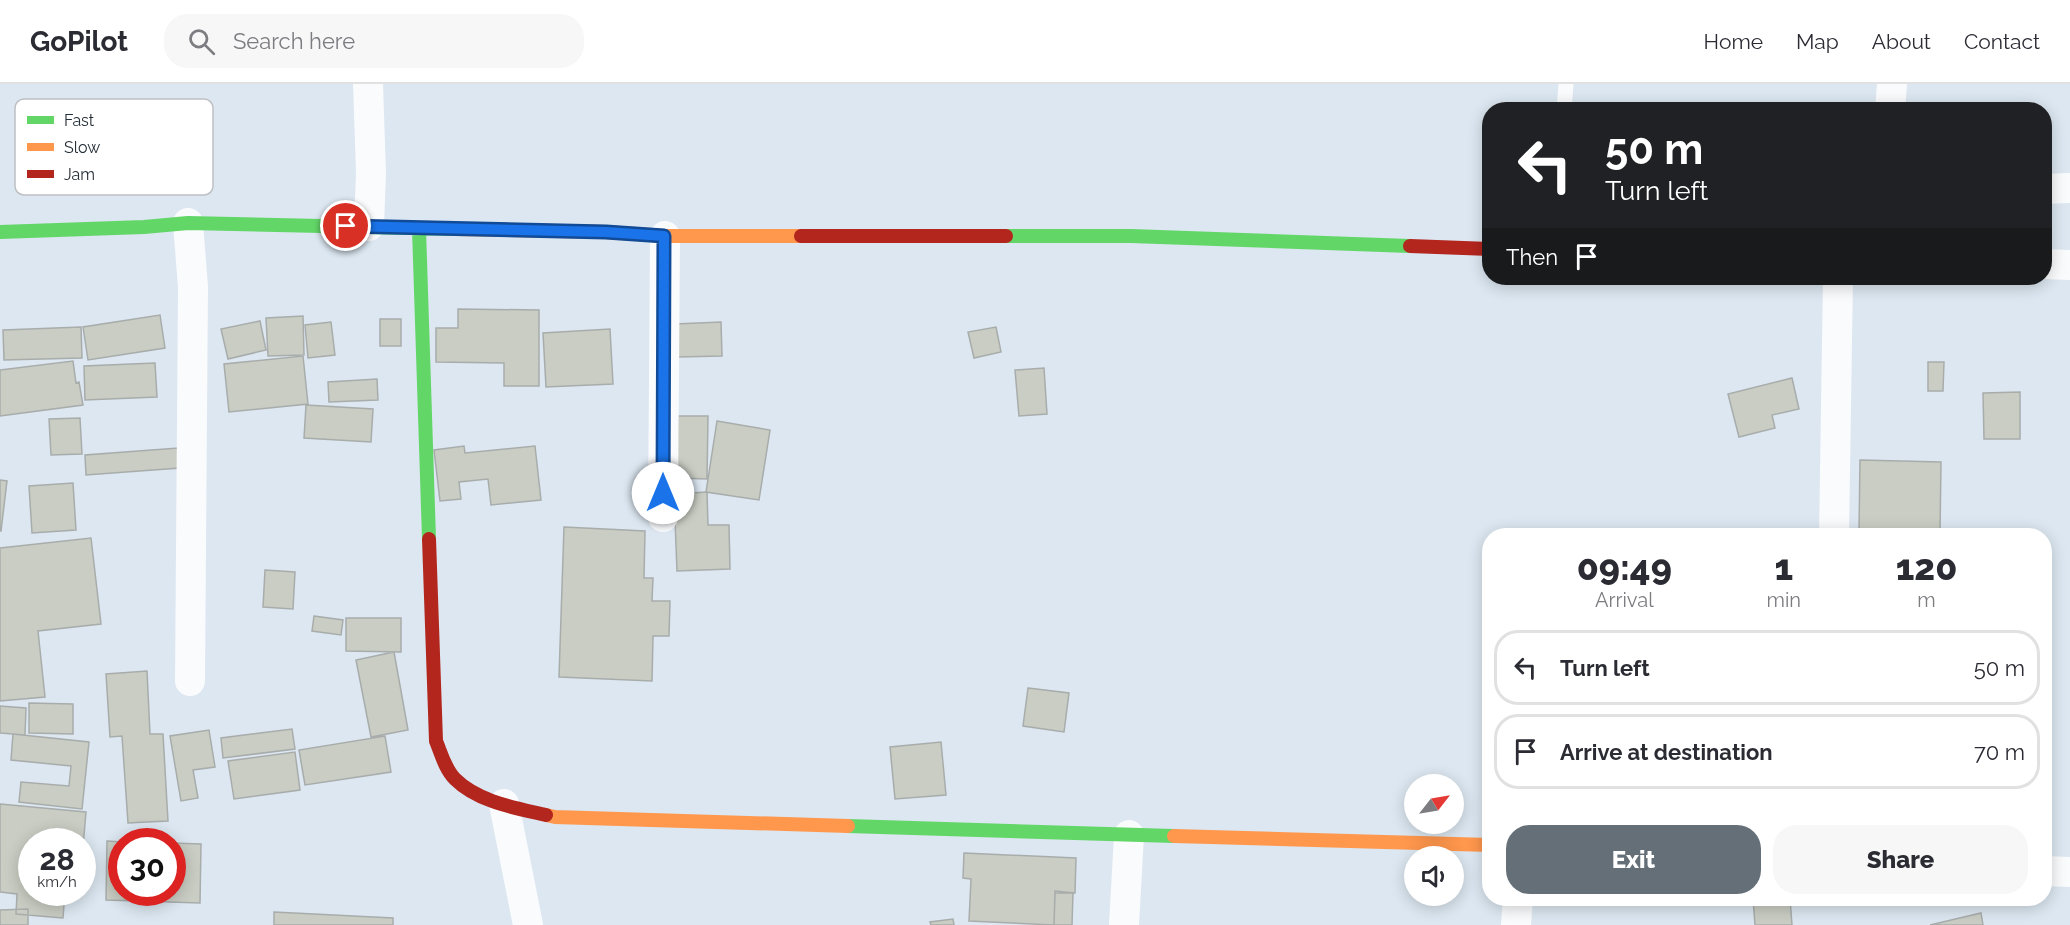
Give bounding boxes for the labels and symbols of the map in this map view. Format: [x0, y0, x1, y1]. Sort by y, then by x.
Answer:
legend [15, 99, 213, 195]
text: Fast [64, 111, 95, 130]
text: Slow [64, 138, 100, 157]
text: Jam [64, 165, 95, 184]
pin [320, 200, 371, 251]
position arrow [631, 461, 695, 525]
north arrow [1404, 774, 1464, 834]
speed limit sign: 30 [108, 828, 186, 906]

